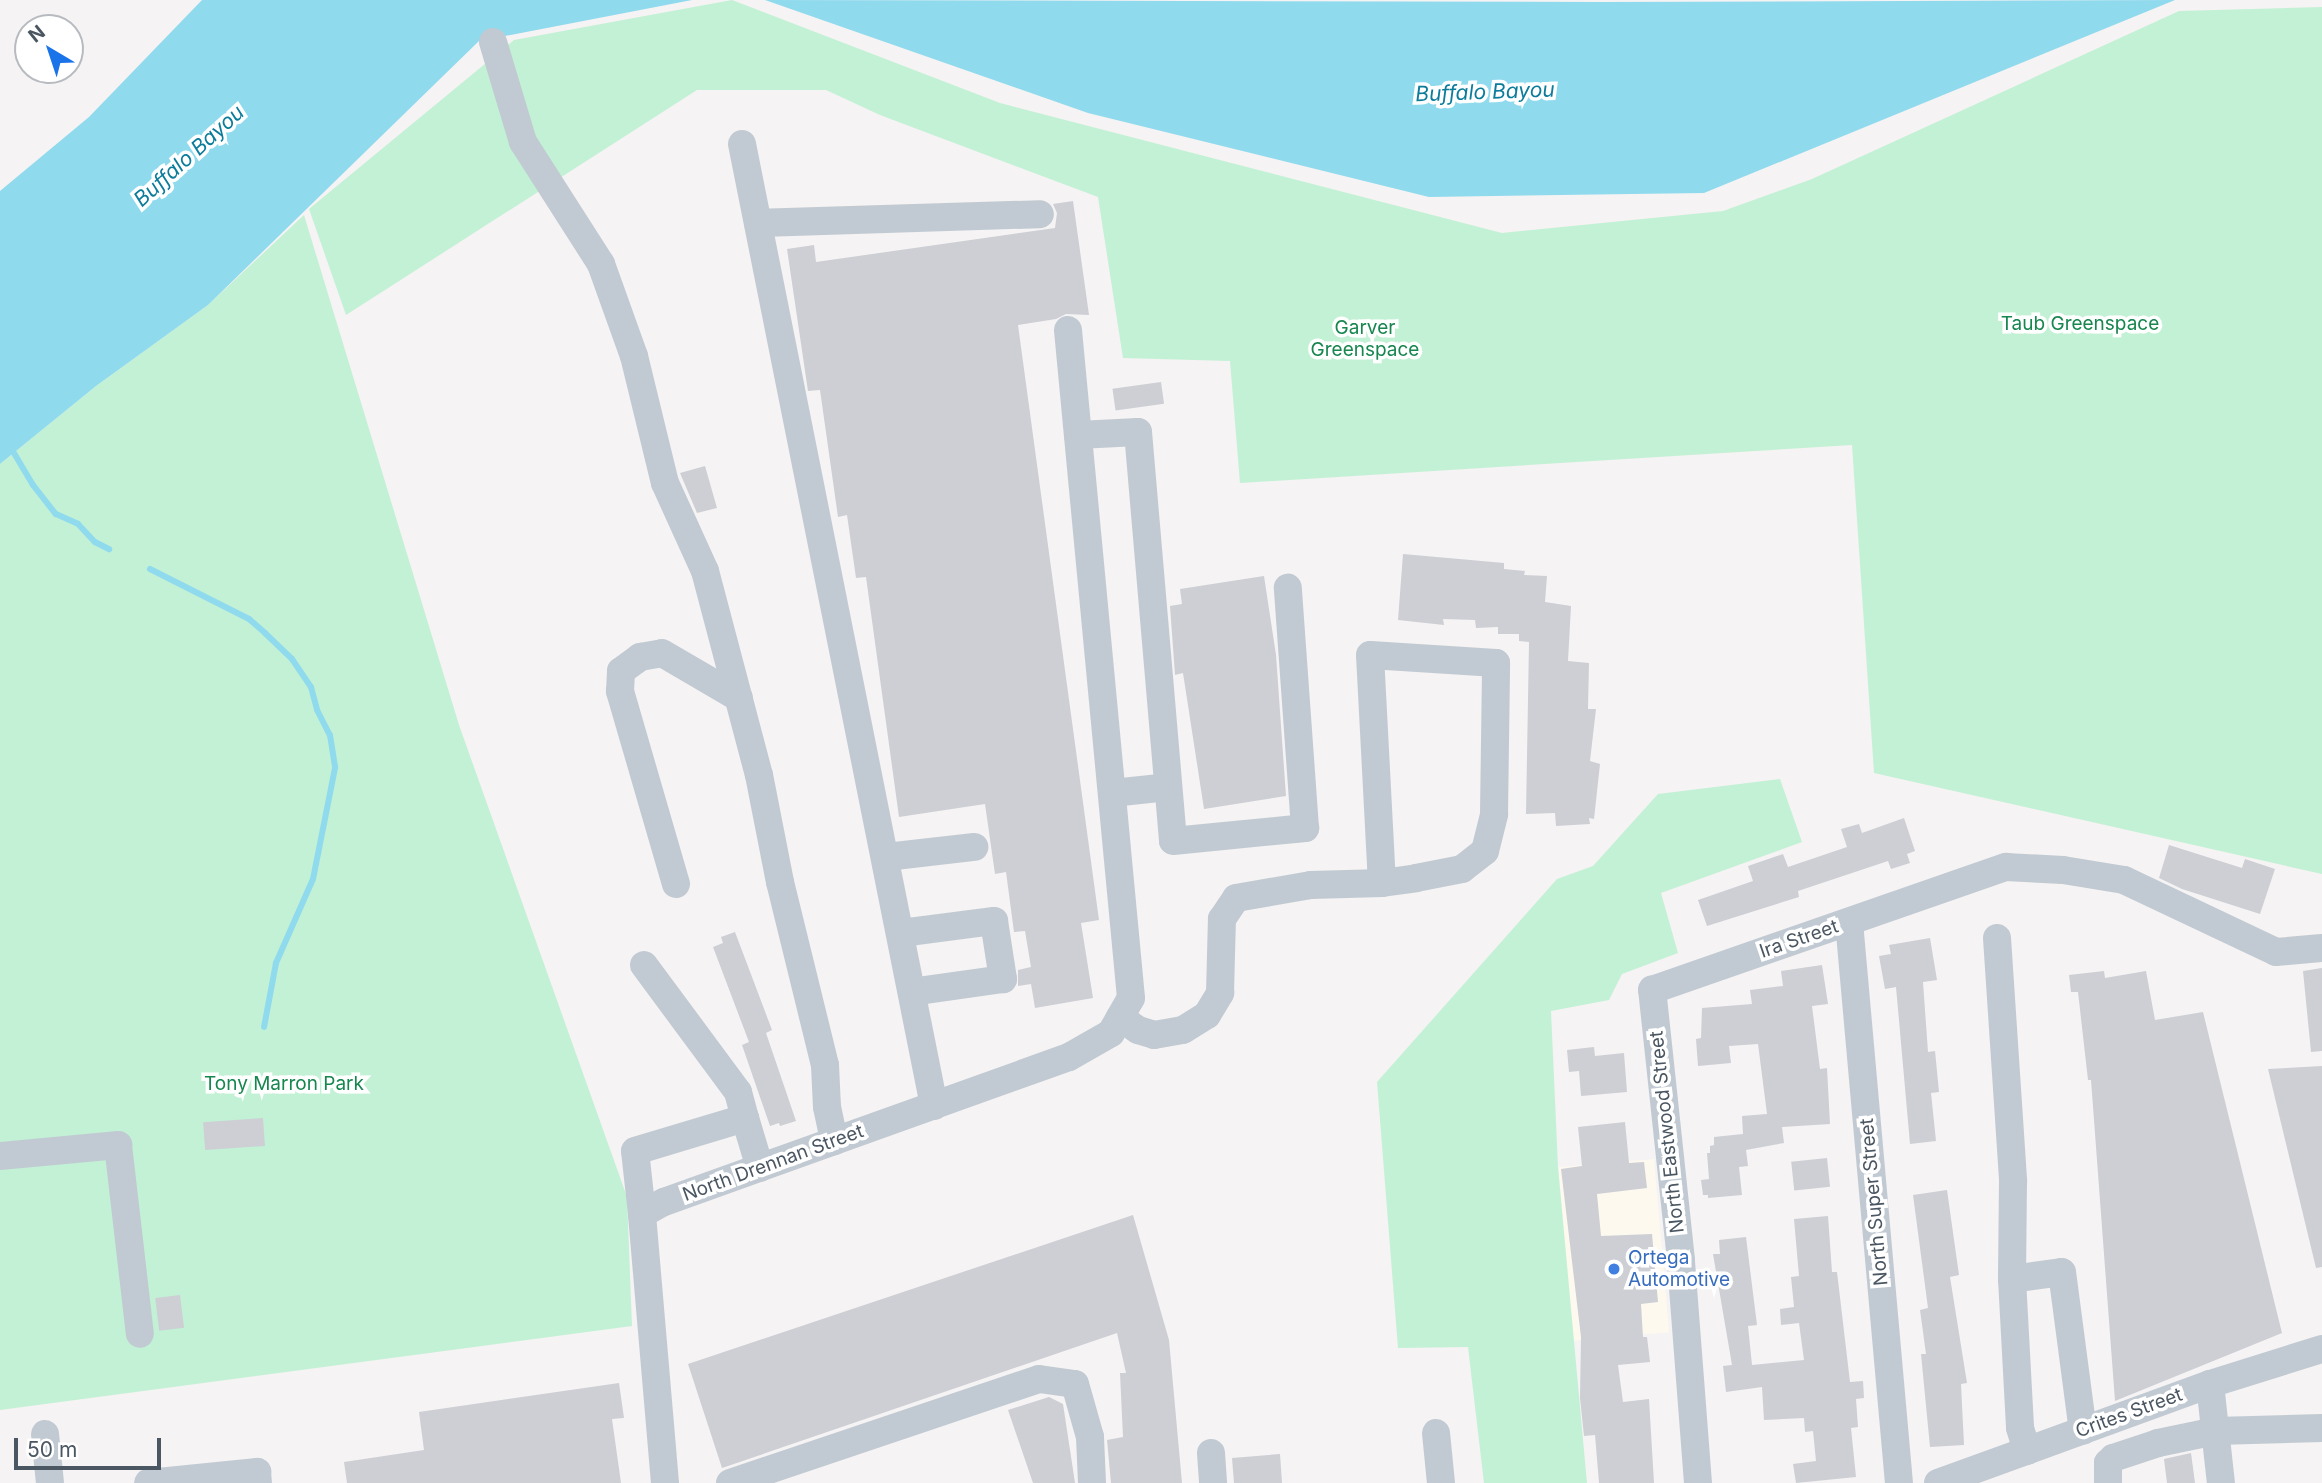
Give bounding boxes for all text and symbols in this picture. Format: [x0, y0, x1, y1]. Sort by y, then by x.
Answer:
north arrow [14, 14, 84, 84]
text: N [24, 20, 50, 47]
water label: Buffalo Bayou [1415, 77, 1555, 107]
water label: Buffalo Bayou [129, 100, 249, 212]
park label: Taub Greenspace [2001, 313, 2159, 335]
park label: Garver Greenspace [1311, 317, 1419, 361]
street label: Ira Street [1757, 915, 1841, 963]
street label: North Eastwood Street [1645, 1030, 1689, 1234]
park label: Tony Marron Park [204, 1073, 364, 1095]
street label: North Super Street [1855, 1117, 1893, 1287]
street label: North Drennan Street [679, 1120, 867, 1206]
place label: Ortega Automotive [1628, 1247, 1730, 1291]
marker: Ortega Automotive [1606, 1261, 1622, 1277]
street label: Crites Street [2072, 1383, 2186, 1443]
scale bar [18, 1424, 164, 1468]
text: 50 m [27, 1437, 77, 1462]

